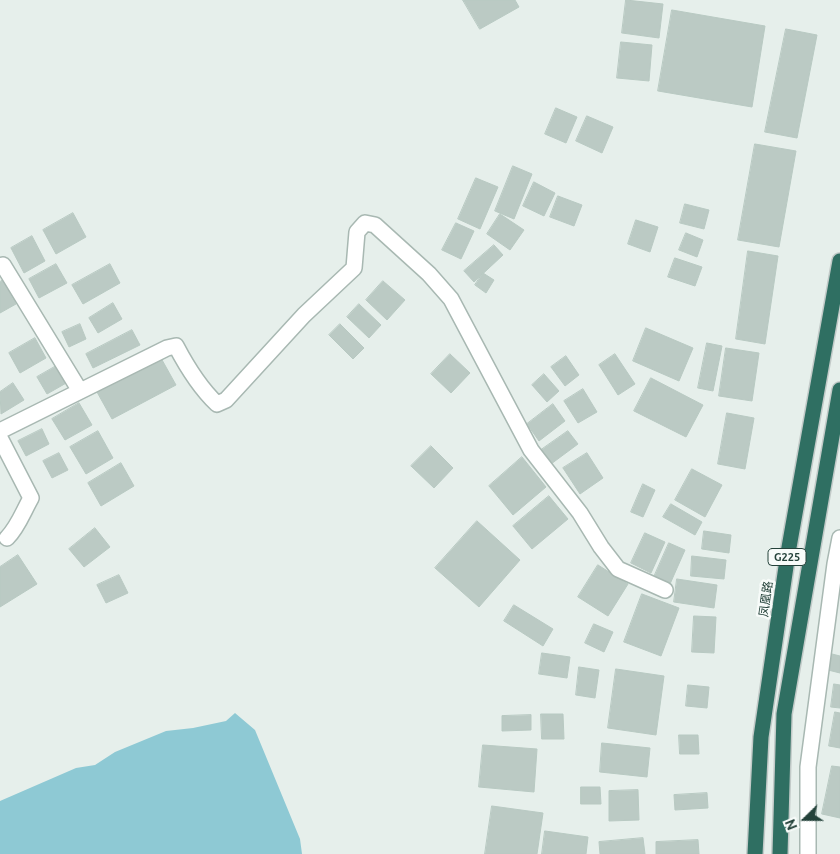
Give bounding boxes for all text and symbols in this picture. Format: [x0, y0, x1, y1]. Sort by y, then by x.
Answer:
road number: G225 [768, 548, 806, 566]
street label: 凤凰路 [756, 580, 776, 618]
north arrow [780, 794, 830, 844]
text: N [782, 817, 800, 832]

